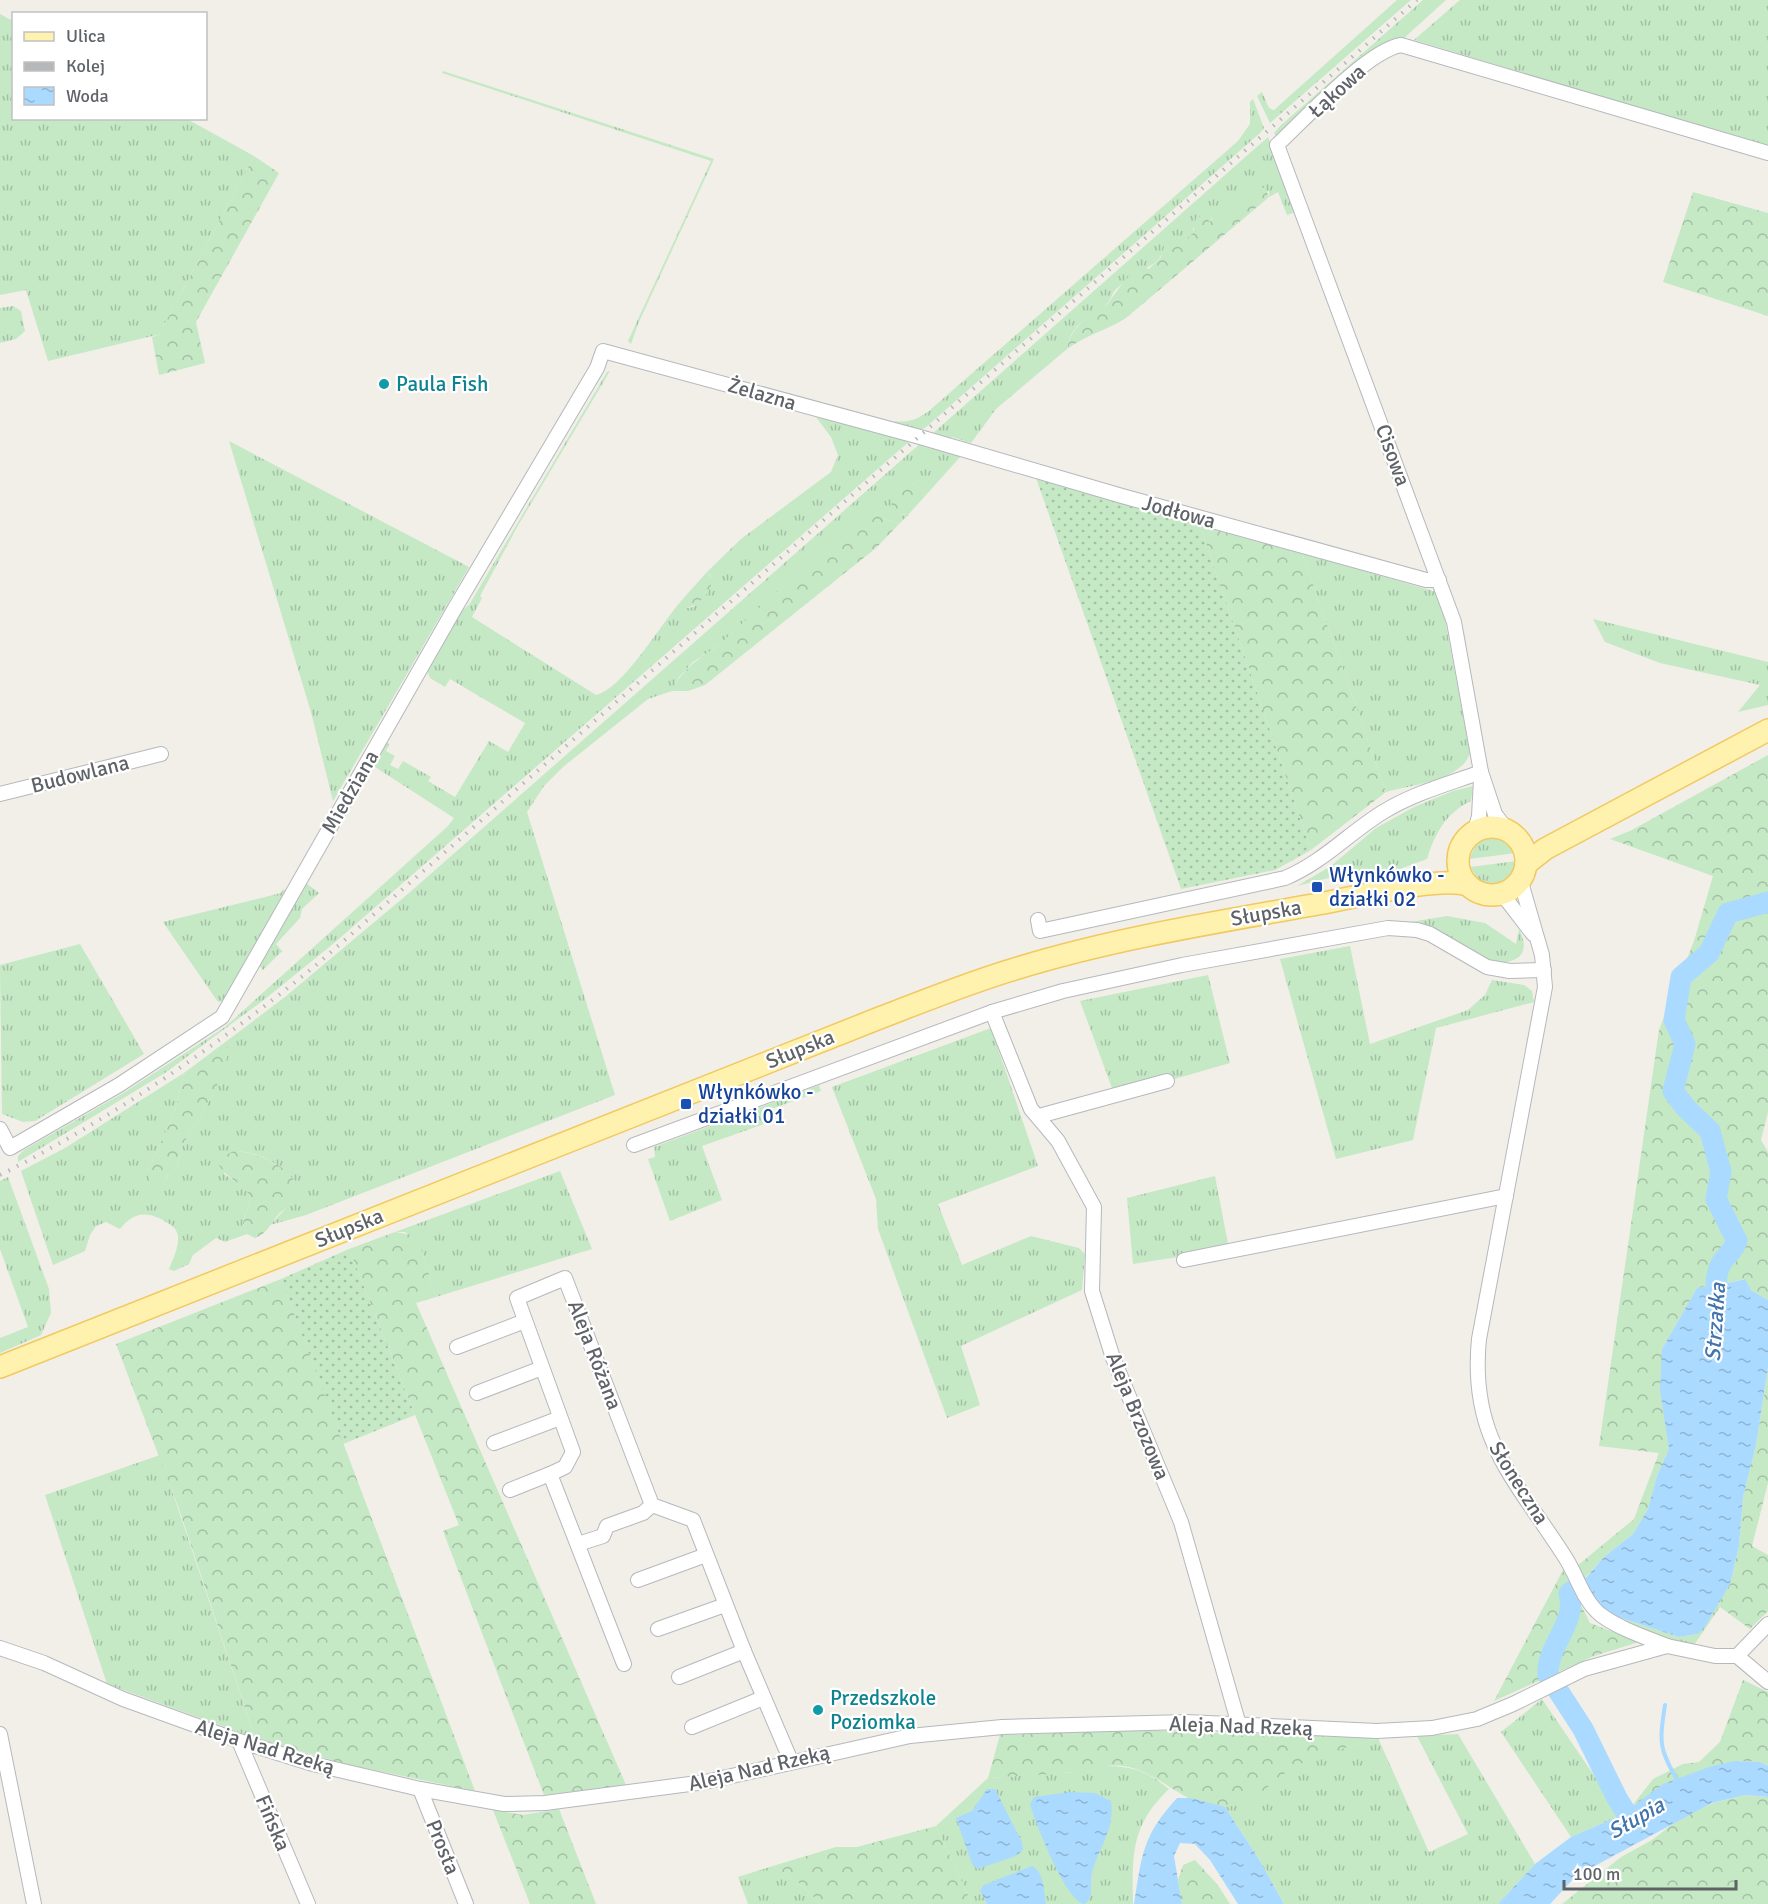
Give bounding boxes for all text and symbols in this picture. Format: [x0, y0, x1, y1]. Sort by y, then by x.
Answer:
legend [12, 12, 207, 120]
text: Ulica [66, 25, 106, 47]
text: Kolej [66, 55, 105, 77]
street label: Łąkowa [1303, 59, 1371, 123]
text: Woda [66, 85, 109, 107]
place label: Paula Fish [396, 371, 488, 397]
street label: Żelazna [725, 372, 799, 416]
marker: Paula Fish [377, 377, 391, 391]
street label: Cisowa [1370, 421, 1416, 489]
street label: Jodłowa [1140, 490, 1218, 534]
street label: Miedziana [316, 746, 384, 838]
street label: Budowlana [28, 749, 132, 799]
place label: Włynkówko - działki 02 [1329, 862, 1445, 912]
marker: Włynkówko - działki 02 [1310, 880, 1324, 894]
street label: Słupska [1228, 894, 1304, 932]
street label: Słupska [762, 1024, 838, 1074]
place label: Włynkówko - działki 01 [698, 1079, 814, 1129]
marker: Włynkówko - działki 01 [679, 1097, 693, 1111]
street label: Słupska [311, 1203, 387, 1253]
water label: Strzałka [1699, 1281, 1731, 1362]
street label: Aleja Różana [562, 1297, 628, 1413]
street label: Aleja Brzozowa [1101, 1348, 1175, 1484]
street label: Słoneczna [1483, 1437, 1555, 1529]
place label: Przedszkole Poziomka [830, 1685, 936, 1735]
marker: Przedszkole Poziomka [811, 1703, 825, 1717]
street label: Aleja Nad Rzeką [1168, 1710, 1314, 1742]
street label: Aleja Nad Rzeką [192, 1713, 338, 1781]
street label: Aleja Nad Rzeką [686, 1739, 832, 1797]
street label: Fińska [250, 1791, 296, 1855]
water label: Słupia [1603, 1791, 1670, 1845]
street label: Prosta [420, 1816, 466, 1878]
scale bar [1564, 1853, 1736, 1891]
text: 100 m [1573, 1863, 1620, 1885]

